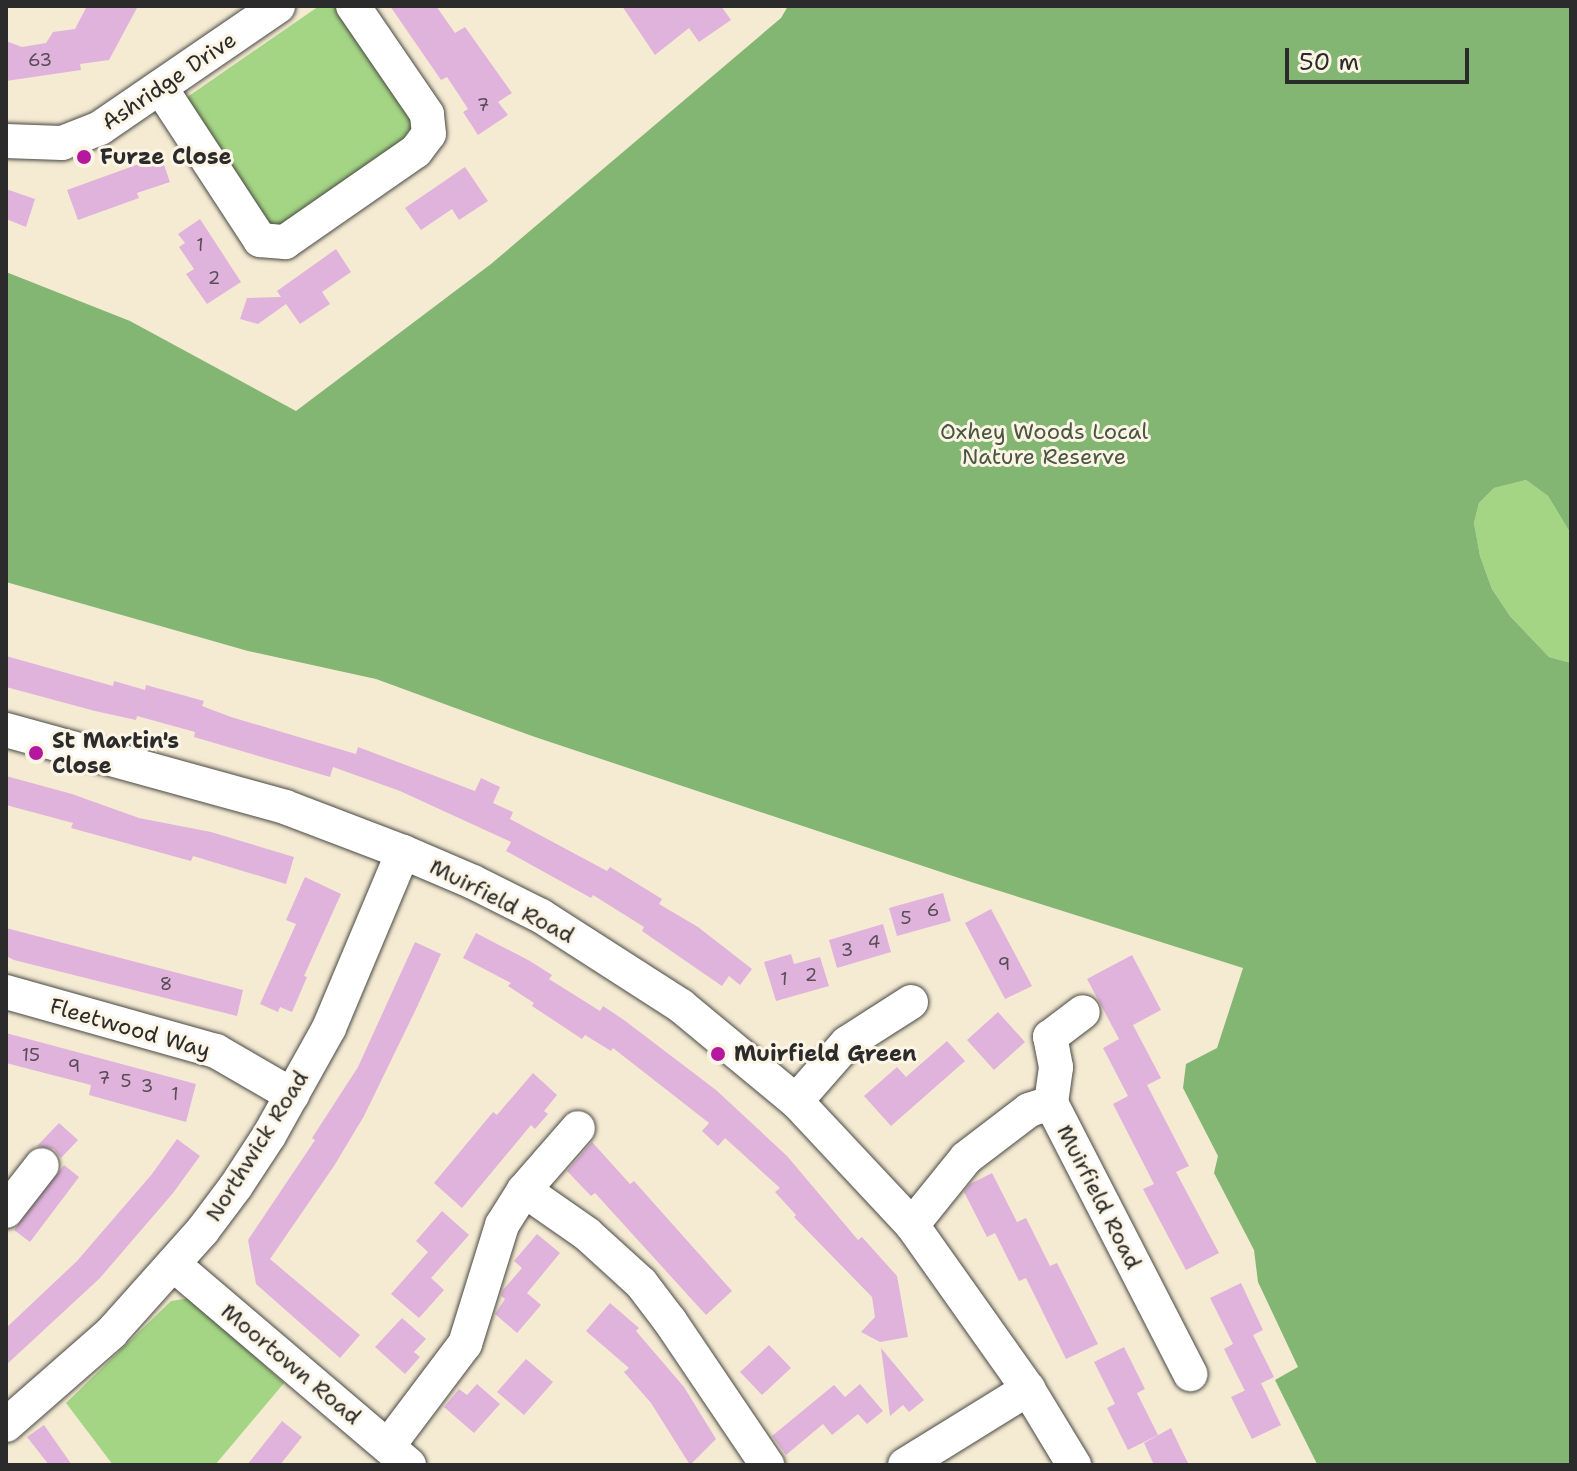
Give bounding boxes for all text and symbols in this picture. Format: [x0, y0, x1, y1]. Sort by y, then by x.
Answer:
street label: Ashridge Drive [97, 26, 241, 136]
scale bar [1289, 32, 1473, 82]
text: 50 m [1299, 46, 1359, 78]
house number: 63 [28, 49, 52, 71]
house number: 7 [477, 94, 489, 116]
place label: Furze Close [100, 144, 232, 170]
marker: Furze Close [75, 148, 93, 166]
house number: 1 [196, 234, 204, 256]
house number: 2 [208, 267, 220, 289]
park label: Oxhey Woods Local Nature Reserve [940, 418, 1148, 470]
place label: St Martin's Close [52, 727, 179, 778]
marker: St Martin's Close [27, 744, 45, 762]
street label: Muirfield Road [425, 853, 579, 949]
house number: 6 [927, 899, 939, 921]
house number: 5 [900, 907, 912, 929]
house number: 4 [868, 931, 880, 953]
house number: 3 [841, 939, 853, 961]
house number: 9 [998, 953, 1010, 975]
house number: 2 [805, 964, 817, 986]
house number: 1 [780, 968, 788, 990]
house number: 8 [160, 973, 172, 995]
street label: Fleetwood Way [47, 992, 213, 1064]
place label: Muirfield Green [734, 1041, 917, 1067]
house number: 15 [22, 1044, 40, 1066]
marker: Muirfield Green [709, 1045, 727, 1063]
house number: 9 [68, 1055, 80, 1077]
street label: Northwick Road [200, 1066, 314, 1226]
house number: 7 [98, 1067, 110, 1089]
house number: 5 [120, 1070, 132, 1092]
house number: 3 [141, 1075, 153, 1097]
house number: 1 [171, 1083, 179, 1105]
street label: Muirfield Road [1051, 1120, 1147, 1274]
street label: Moortown Road [216, 1298, 366, 1430]

